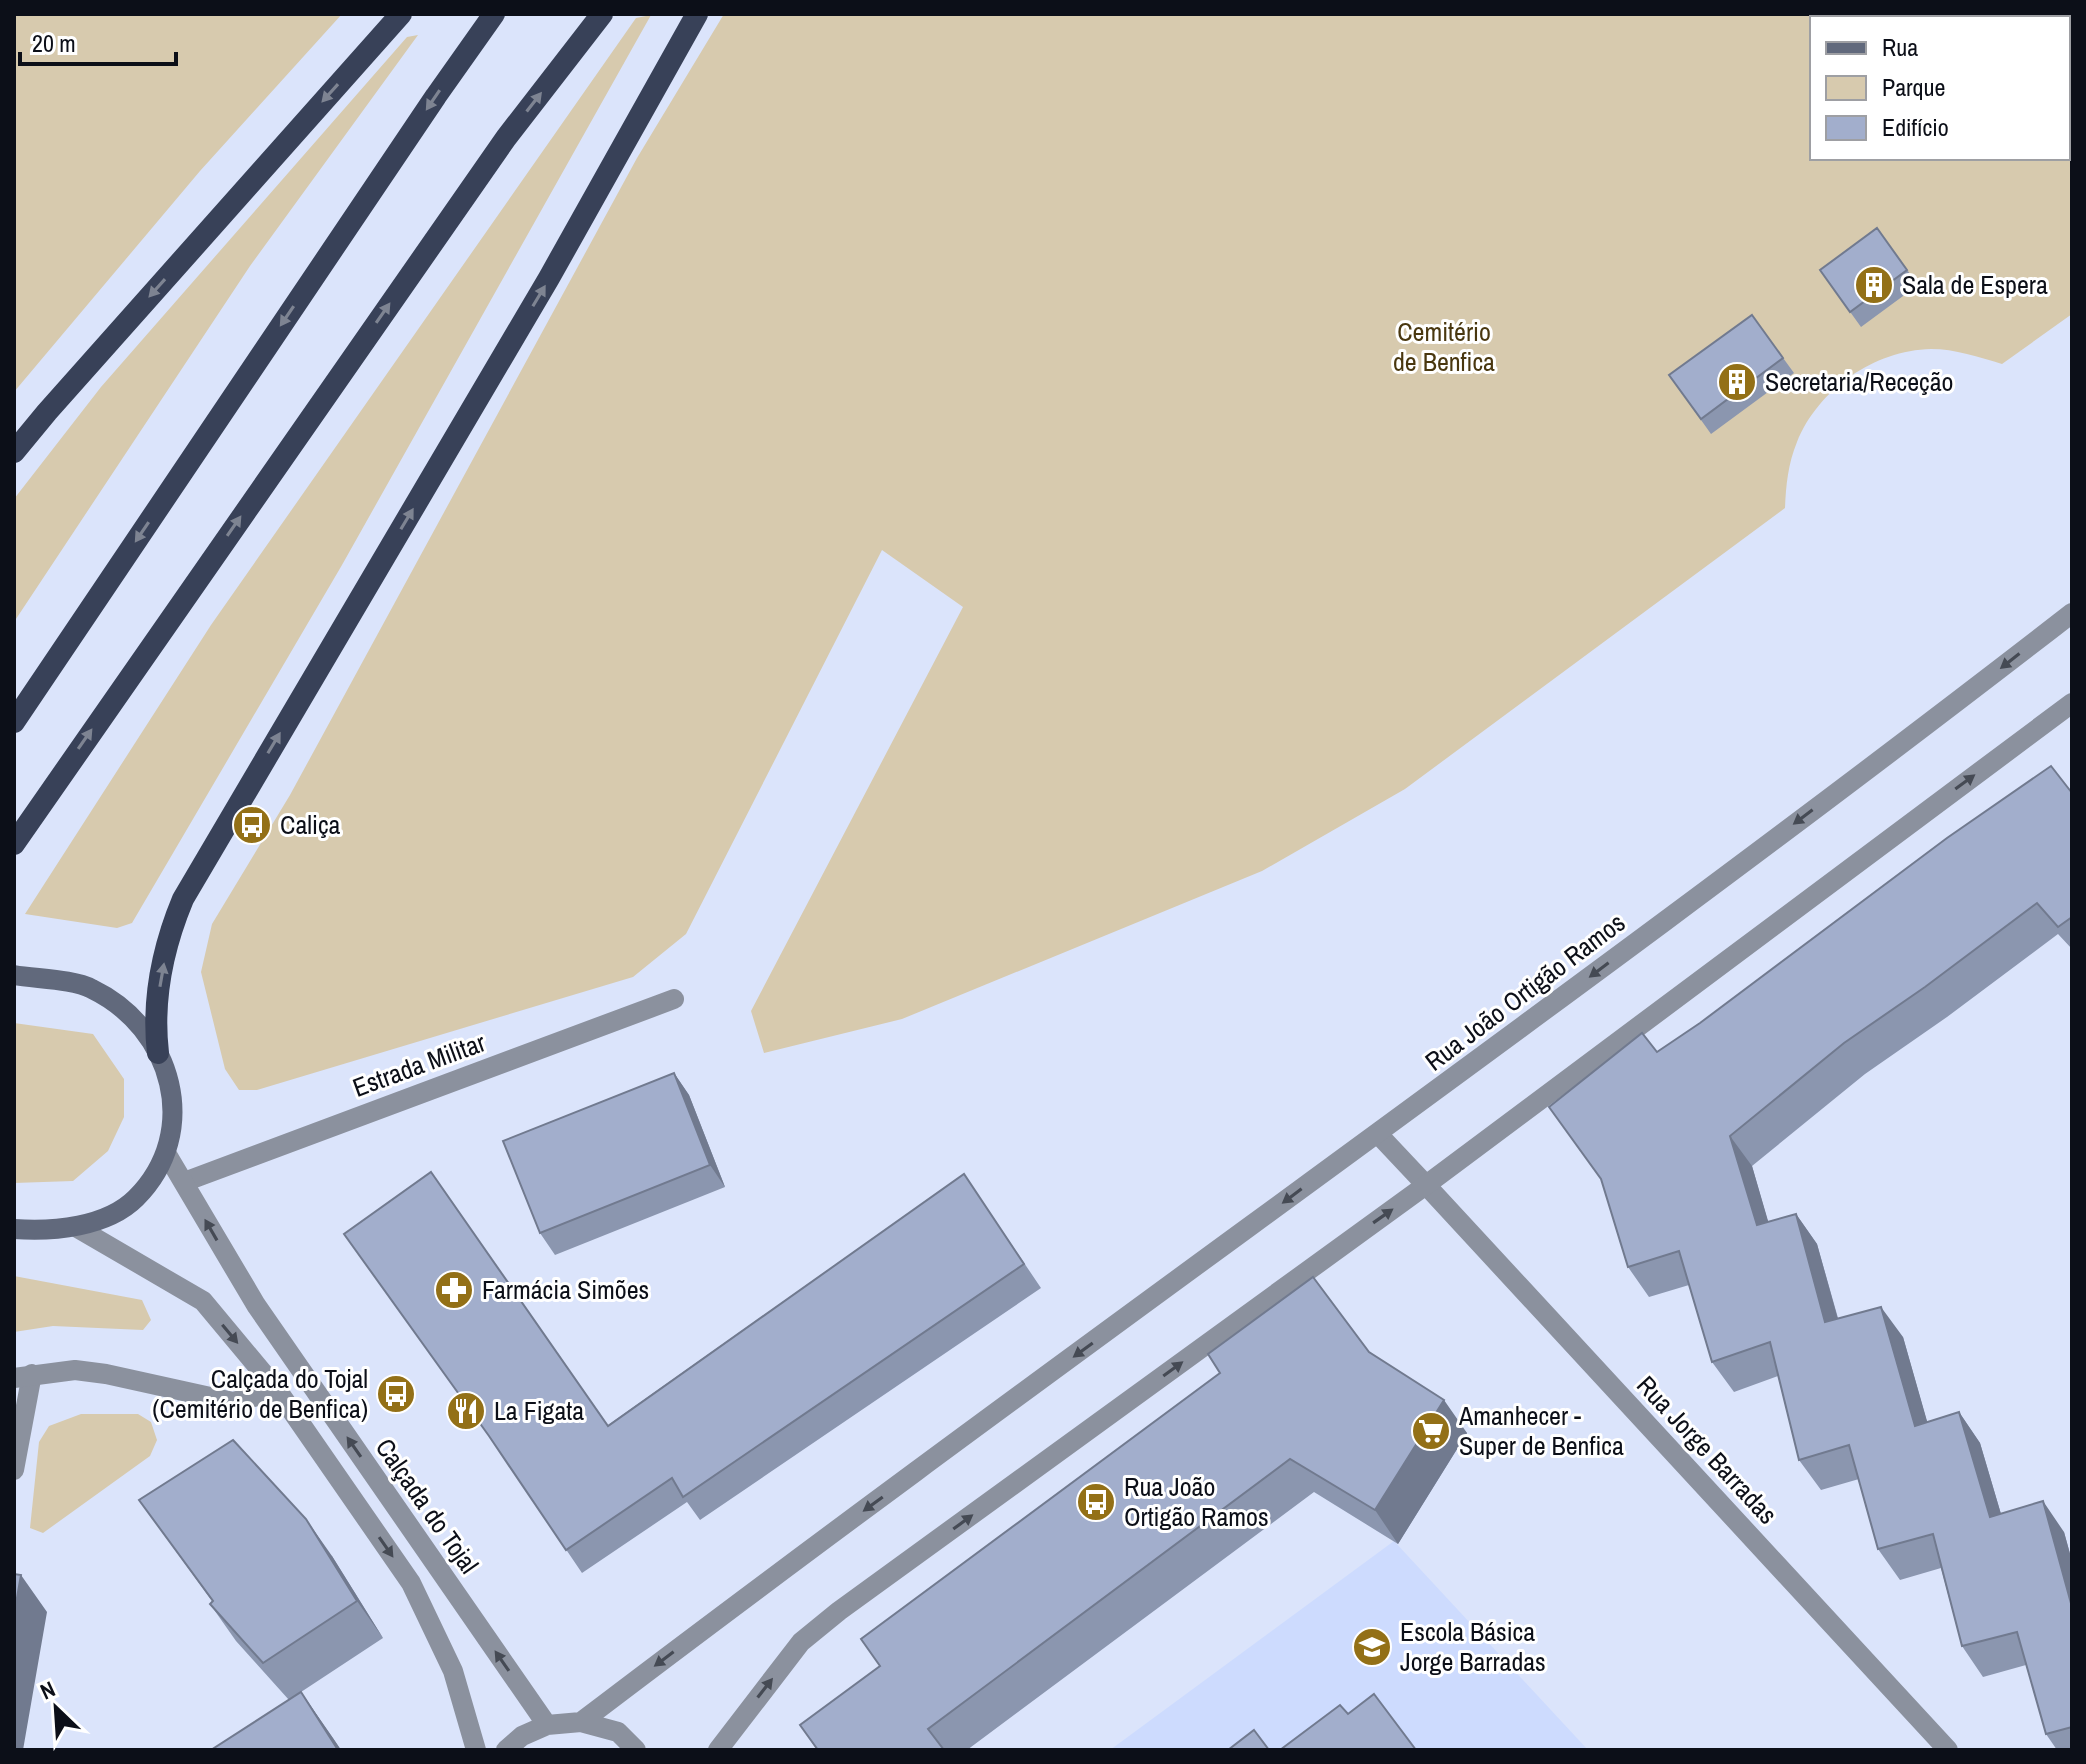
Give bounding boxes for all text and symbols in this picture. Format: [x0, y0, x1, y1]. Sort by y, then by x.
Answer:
scale bar [20, 16, 176, 66]
legend [1810, 16, 2070, 160]
text: 20 m [32, 27, 76, 59]
text: Rua [1882, 31, 1918, 63]
text: Parque [1882, 71, 1945, 103]
one-way arrow [322, 83, 339, 103]
one-way arrow [426, 90, 441, 111]
one-way arrow [525, 91, 542, 112]
text: Edifício [1882, 111, 1949, 143]
building icon: Sala de Espera [1853, 264, 1895, 306]
place label: Sala de Espera [1902, 267, 2048, 302]
one-way arrow [149, 278, 167, 297]
one-way arrow [532, 284, 546, 307]
one-way arrow [375, 303, 390, 324]
one-way arrow [281, 305, 295, 327]
park label: Cemitério de Benfica [1393, 314, 1495, 379]
building icon: Secretaria/Receção [1716, 361, 1758, 403]
place label: Secretaria/Receção [1765, 364, 1953, 399]
one-way arrow [400, 508, 414, 530]
one-way arrow [226, 516, 241, 537]
one-way arrow [135, 521, 150, 542]
one-way arrow [2000, 652, 2020, 668]
one-way arrow [77, 729, 92, 750]
one-way arrow [267, 732, 281, 754]
one-way arrow [1955, 775, 1975, 791]
bus stop icon: Caliça [231, 804, 273, 846]
place label: Caliça [280, 807, 341, 842]
one-way arrow [1793, 809, 1813, 825]
street label: Rua João Ortigão Ramos [1418, 905, 1632, 1078]
one-way arrow [156, 962, 168, 987]
one-way arrow [1588, 962, 1609, 978]
street label: Estrada Militar [348, 1024, 490, 1105]
one-way arrow [1281, 1187, 1302, 1203]
one-way arrow [1372, 1208, 1394, 1224]
one-way arrow [205, 1219, 219, 1241]
pharmacy icon: Farmácia Simões [433, 1269, 475, 1311]
place label: Farmácia Simões [482, 1272, 649, 1307]
one-way arrow [222, 1324, 238, 1344]
one-way arrow [1073, 1342, 1093, 1358]
place label: Calçada do Tojal (Cemitério de Benfica) [152, 1361, 368, 1426]
one-way arrow [1162, 1361, 1184, 1377]
street label: Rua Jorge Barradas [1630, 1368, 1785, 1531]
bus stop icon: Calçada do Tojal (Cemitério de Benfica) [375, 1373, 417, 1415]
restaurant icon: La Figata [445, 1390, 487, 1432]
place label: La Figata [494, 1393, 584, 1428]
place label: Amanhecer - Super de Benfica [1458, 1398, 1624, 1463]
supermarket icon: Amanhecer - Super de Benfica [1410, 1410, 1452, 1452]
street label: Calçada do Tojal [368, 1431, 487, 1580]
one-way arrow [347, 1436, 362, 1457]
place label: Rua João Ortigão Ramos [1124, 1469, 1269, 1534]
bus stop icon: Rua João Ortigão Ramos [1075, 1481, 1117, 1523]
one-way arrow [862, 1496, 884, 1512]
one-way arrow [953, 1515, 973, 1531]
one-way arrow [378, 1537, 393, 1558]
place label: Escola Básica Jorge Barradas [1400, 1614, 1546, 1679]
school or university icon: Escola Básica Jorge Barradas [1351, 1626, 1393, 1668]
one-way arrow [495, 1650, 510, 1671]
one-way arrow [654, 1650, 674, 1666]
north arrow [16, 1668, 96, 1748]
text: N [35, 1674, 60, 1706]
one-way arrow [756, 1678, 773, 1698]

